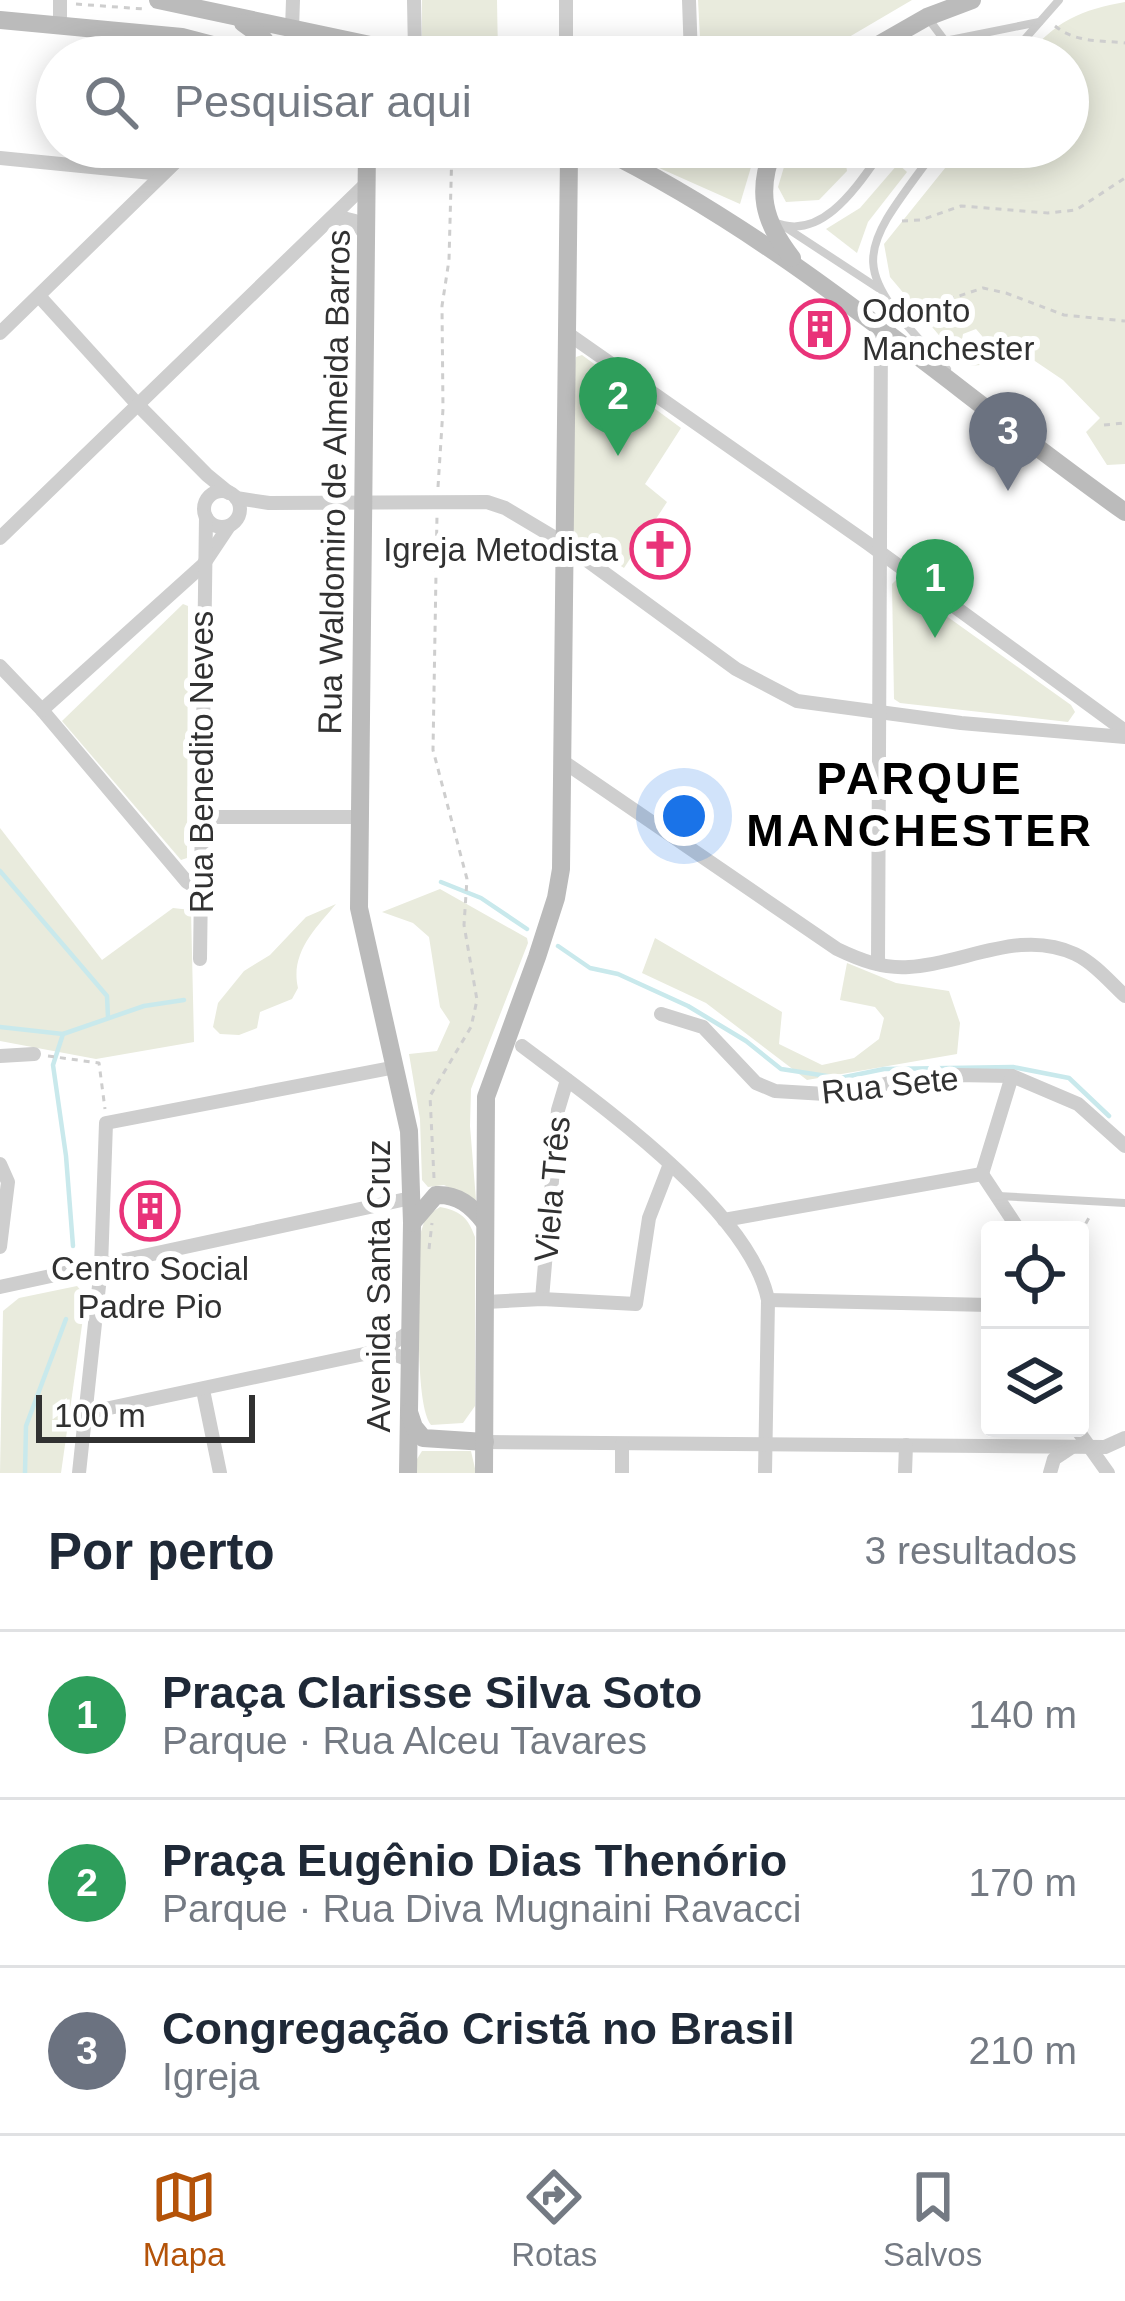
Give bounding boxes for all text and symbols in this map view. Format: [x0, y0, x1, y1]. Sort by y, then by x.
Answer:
search box [36, 36, 1089, 168]
icon: search [78, 69, 144, 135]
text: Pesquisar aqui [174, 76, 472, 127]
street label: Rua Waldomiro de Almeida Barros [311, 229, 357, 735]
place label: Odonto Manchester [862, 292, 1034, 367]
building icon: Odonto Manchester [789, 298, 851, 360]
pin: 2 [579, 357, 657, 456]
pin: 3 [969, 392, 1047, 491]
church icon: Igreja Metodista [629, 518, 691, 580]
place label: Igreja Metodista [383, 531, 619, 568]
pin: 1 [896, 539, 974, 638]
street label: Rua Benedito Neves [183, 611, 220, 913]
district label: PARQUE MANCHESTER [746, 753, 1094, 856]
your location [654, 786, 714, 846]
street label: Rua Sete [820, 1059, 960, 1111]
street label: Viela Três [527, 1115, 577, 1263]
street label: Avenida Santa Cruz [360, 1140, 397, 1432]
building icon: Centro Social Padre Pio [119, 1180, 181, 1242]
map controls [981, 1221, 1089, 1437]
button: locate [981, 1221, 1089, 1329]
place label: Centro Social Padre Pio [51, 1250, 249, 1325]
button: layers [981, 1329, 1089, 1437]
scale bar [36, 1389, 255, 1442]
text: 100 m [54, 1397, 146, 1434]
text: Por perto [48, 1523, 275, 1580]
text: 3 resultados [865, 1529, 1077, 1572]
text: Praça Clarisse Silva Soto [162, 1667, 702, 1718]
text: 1 [76, 1693, 98, 1736]
text: 140 m [969, 1693, 1077, 1736]
text: Parque · Rua Alceu Tavares [162, 1719, 647, 1762]
text: Praça Eugênio Dias Thenório [162, 1835, 787, 1886]
text: 2 [76, 1861, 98, 1904]
text: 170 m [969, 1861, 1077, 1904]
text: Parque · Rua Diva Mugnaini Ravacci [162, 1887, 801, 1930]
text: Congregação Cristã no Brasil [162, 2003, 795, 2054]
text: 3 [76, 2029, 98, 2072]
text: 210 m [969, 2029, 1077, 2072]
text: Igreja [162, 2055, 260, 2098]
tab: Mapa [143, 2164, 225, 2274]
tab: Rotas [511, 2164, 597, 2274]
tab: Salvos [883, 2164, 982, 2274]

